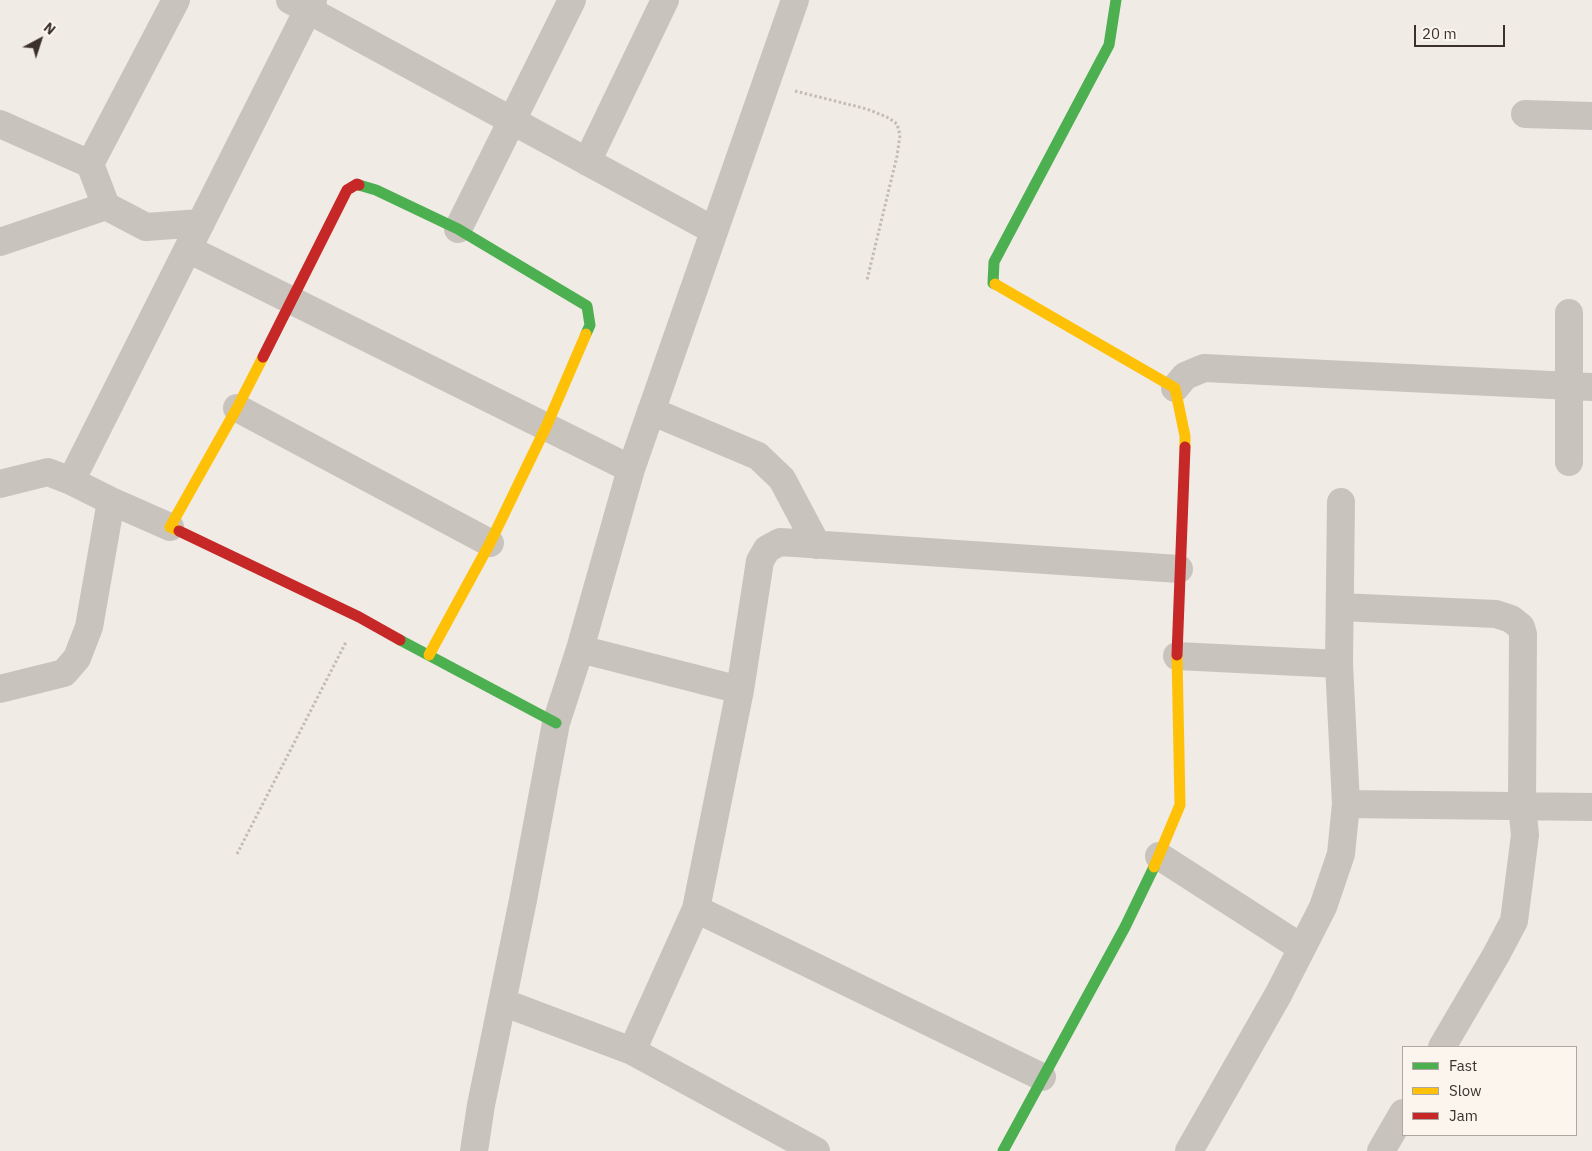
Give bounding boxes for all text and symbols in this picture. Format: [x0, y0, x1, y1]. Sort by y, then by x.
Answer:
north arrow [15, 15, 65, 65]
scale bar [1417, 15, 1508, 47]
text: N [40, 18, 59, 39]
text: 20 m [1422, 24, 1457, 43]
legend [1402, 1046, 1577, 1136]
text: Fast [1449, 1056, 1477, 1075]
text: Slow [1449, 1081, 1482, 1100]
text: Jam [1449, 1106, 1478, 1125]

